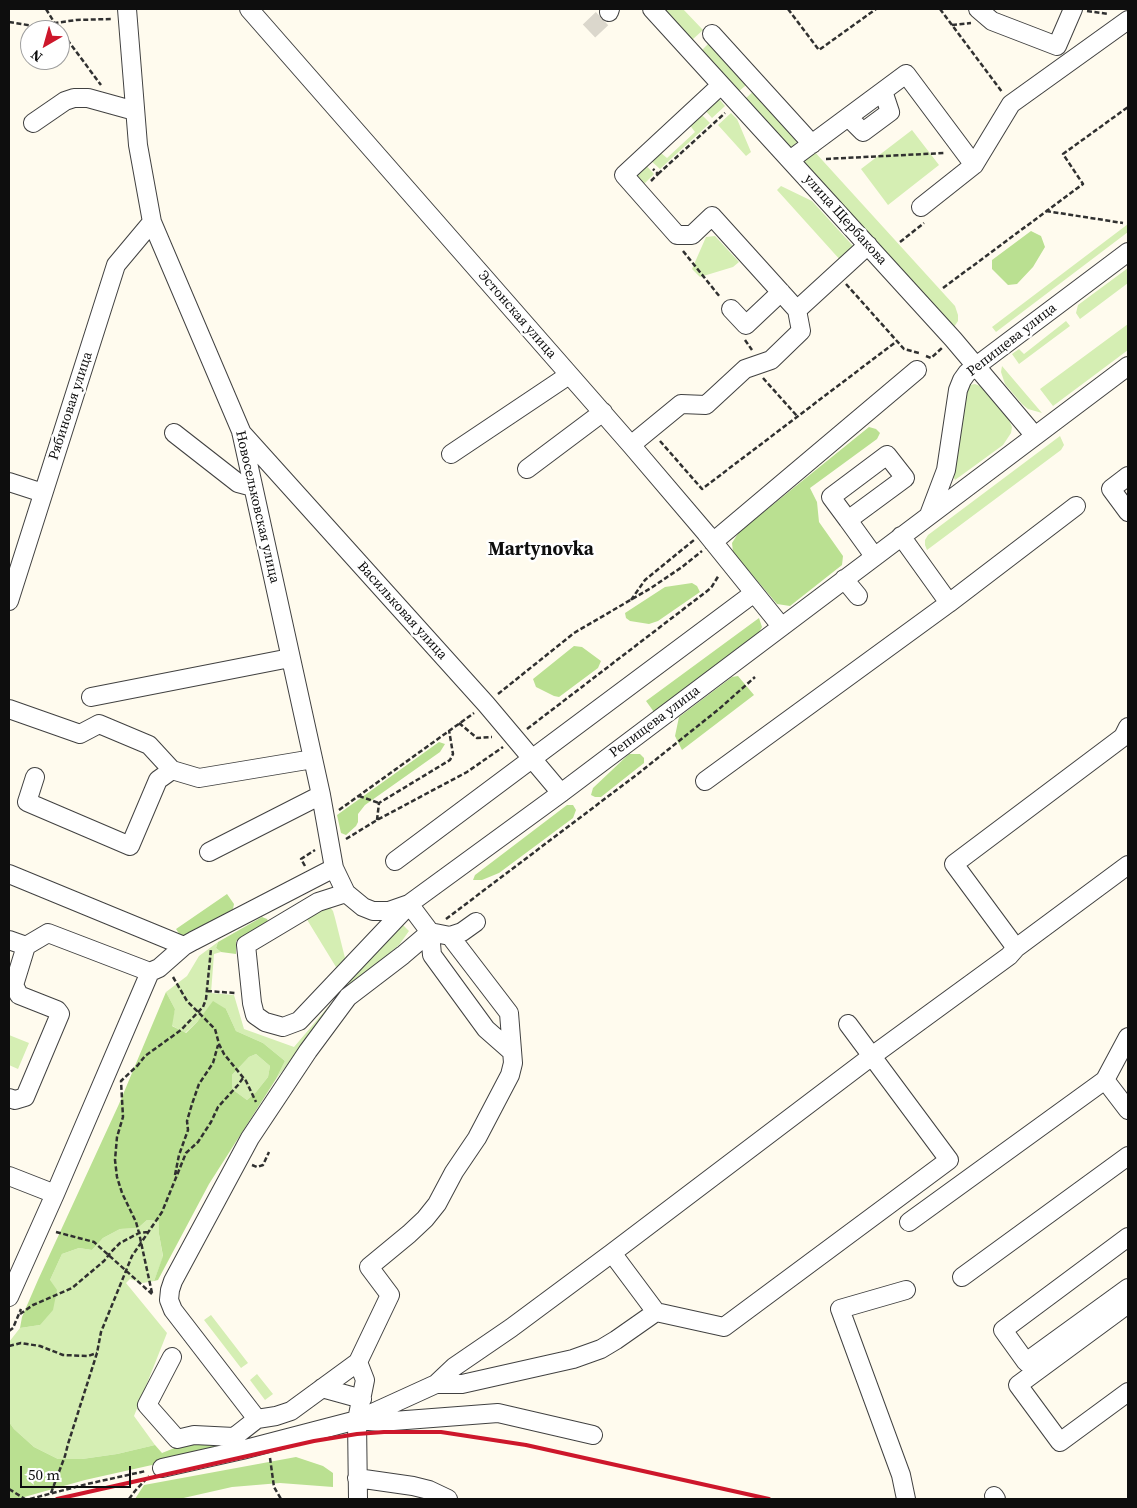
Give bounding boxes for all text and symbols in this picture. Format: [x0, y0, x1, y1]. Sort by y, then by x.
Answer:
north arrow [20, 20, 70, 70]
text: N [26, 45, 47, 67]
street label: улица Щербакова [800, 171, 890, 269]
street label: Эстонская улица [474, 268, 560, 362]
street label: Репищева улица [964, 300, 1060, 380]
street label: Рябиновая улица [46, 350, 96, 462]
street label: Новосельковская улица [231, 429, 283, 585]
district label: Martynovka [488, 539, 594, 561]
street label: Васильковая улица [353, 558, 451, 664]
street label: Репищева улица [606, 682, 704, 762]
scale bar [22, 1456, 134, 1488]
text: 50 m [28, 1464, 60, 1485]

